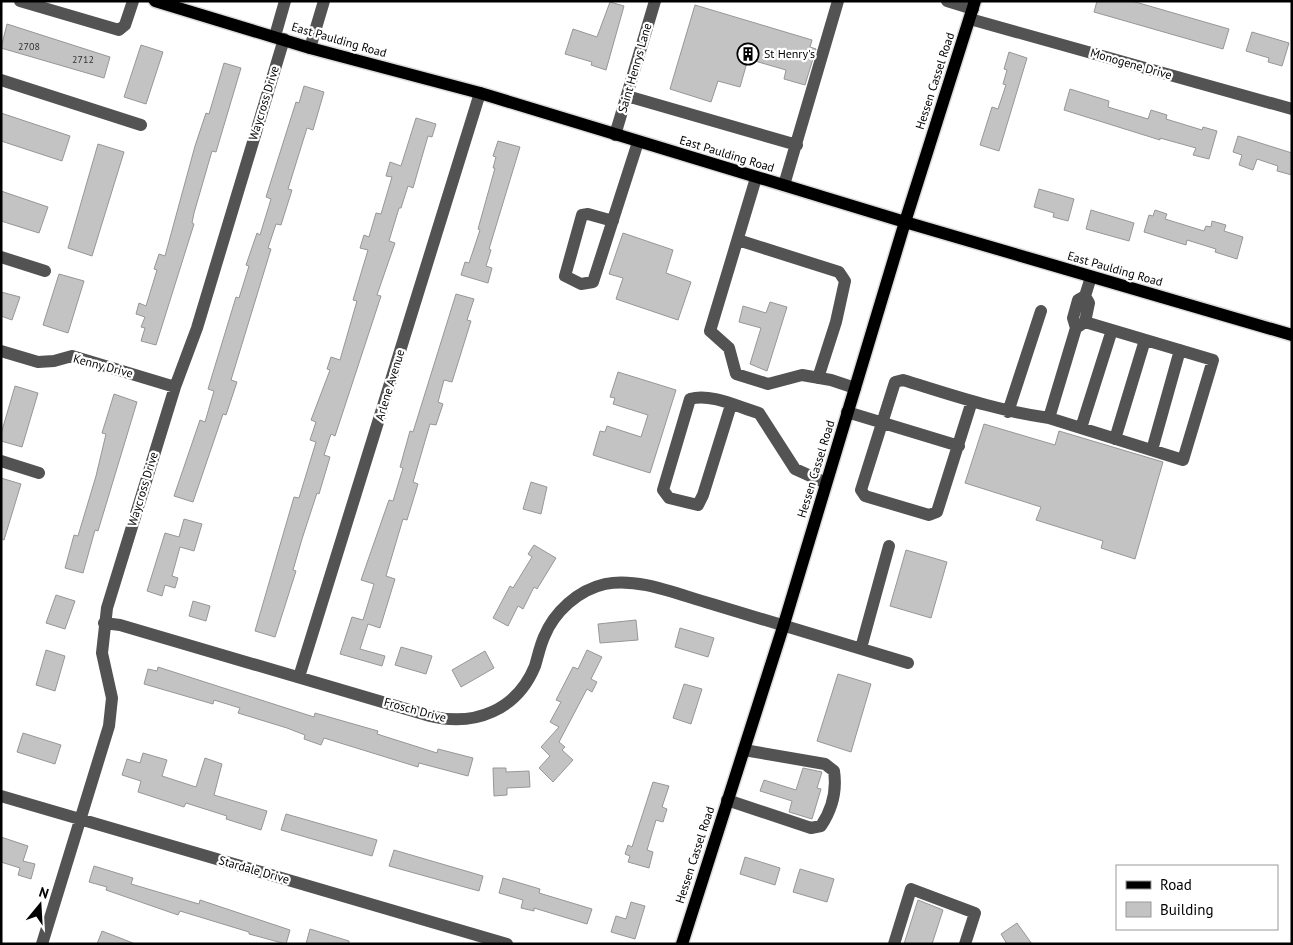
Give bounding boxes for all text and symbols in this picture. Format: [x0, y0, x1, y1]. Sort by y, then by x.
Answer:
street label: East Paulding Road [290, 19, 388, 60]
street label: Saint Henrys Lane [615, 21, 654, 114]
street label: Hessen Cassel Road [912, 30, 957, 131]
house number: 2708 [18, 40, 40, 53]
building icon: St Henry's [736, 42, 760, 66]
street label: Monogene Drive [1089, 45, 1174, 82]
place label: St Henry's [764, 46, 815, 61]
house number: 2712 [72, 53, 94, 66]
street label: Waycross Drive [245, 64, 282, 142]
street label: East Paulding Road [678, 132, 776, 175]
street label: East Paulding Road [1066, 248, 1164, 289]
street label: Arlene Avenue [372, 347, 407, 422]
street label: Kenny Drive [72, 350, 135, 381]
street label: Hessen Cassel Road [794, 418, 837, 519]
street label: Waycross Drive [124, 450, 161, 528]
street label: Frosch Drive [382, 694, 448, 725]
street label: Hessen Cassel Road [672, 804, 717, 905]
street label: Stardale Drive [217, 852, 291, 887]
legend [1116, 865, 1278, 930]
text: Road [1160, 875, 1192, 894]
north arrow [15, 880, 65, 930]
text: N [37, 883, 51, 903]
text: Building [1160, 900, 1214, 919]

